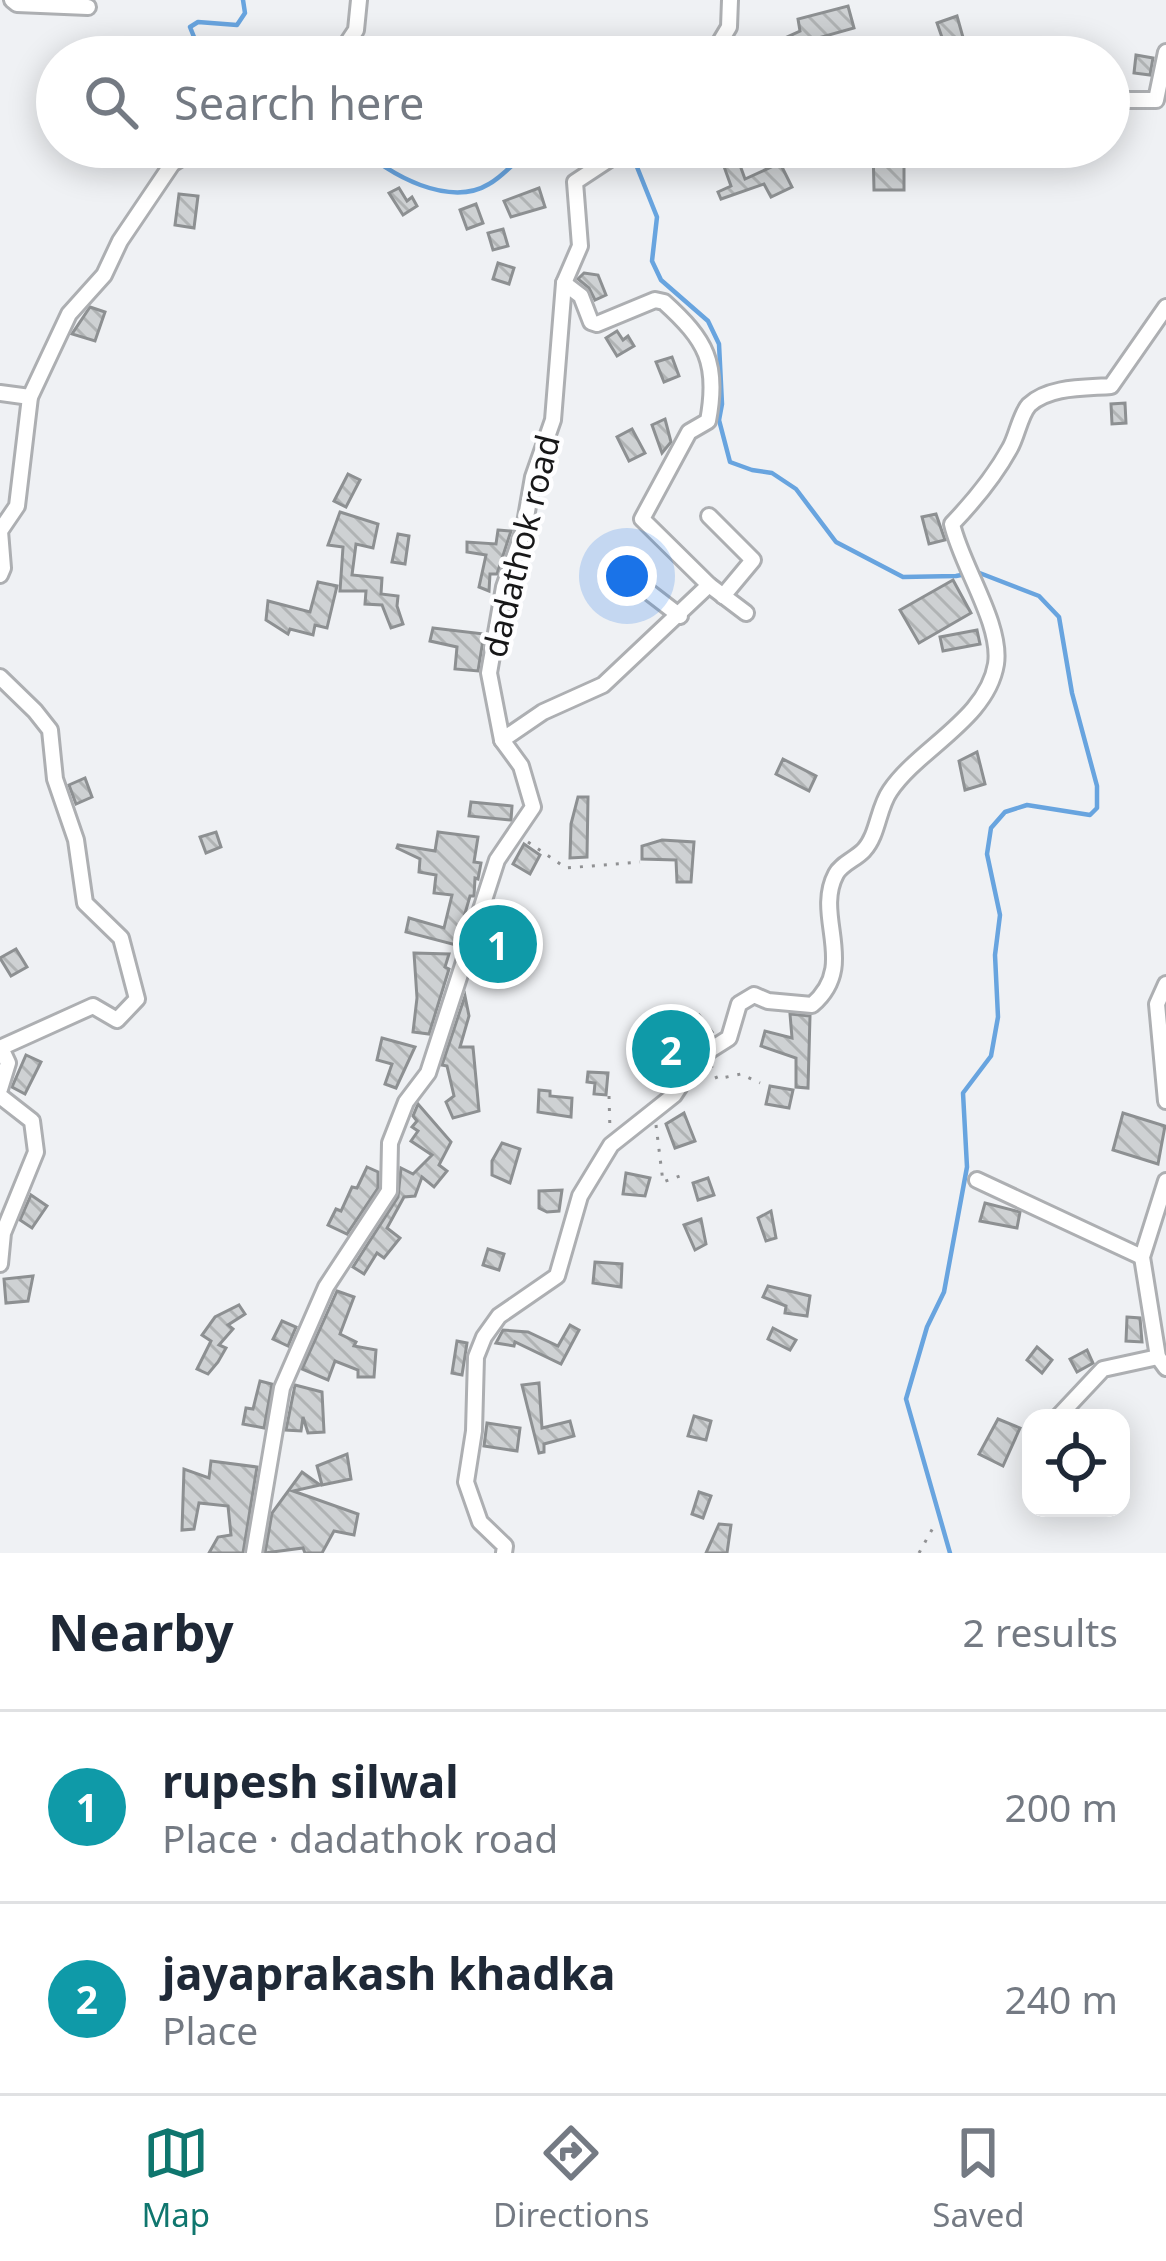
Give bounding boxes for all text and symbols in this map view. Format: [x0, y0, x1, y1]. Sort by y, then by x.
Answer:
search box [36, 36, 1130, 168]
icon: search [78, 69, 144, 135]
text: Search here [174, 72, 424, 133]
street label: dadathok road [471, 430, 570, 662]
your location [597, 546, 657, 606]
pin: 1 [459, 899, 537, 989]
pin: 2 [632, 1004, 710, 1094]
map controls [1022, 1409, 1130, 1517]
button: locate [1022, 1409, 1130, 1517]
text: Nearby [48, 1596, 234, 1666]
text: 2 results [963, 1605, 1118, 1658]
text: rupesh silwal [162, 1750, 459, 1811]
text: 1 [76, 1780, 98, 1833]
text: 200 m [1004, 1780, 1118, 1833]
text: Place · dadathok road [162, 1811, 558, 1864]
text: jayaprakash khadka [162, 1942, 615, 2003]
text: 2 [76, 1972, 98, 2025]
text: 240 m [1004, 1972, 1118, 2025]
text: Place [162, 2003, 258, 2056]
tab: Map [141, 2120, 210, 2237]
tab: Directions [493, 2120, 650, 2237]
tab: Saved [932, 2120, 1025, 2237]

